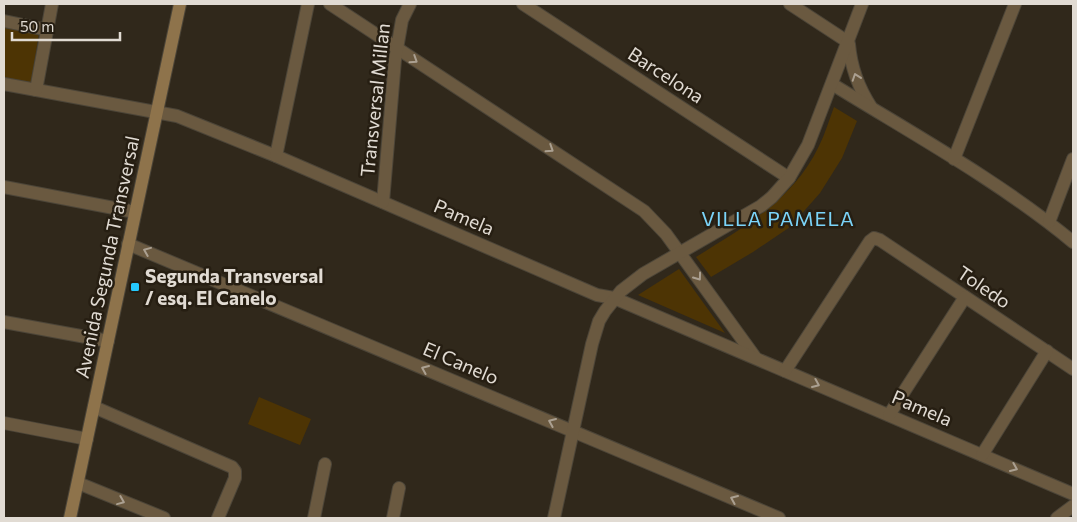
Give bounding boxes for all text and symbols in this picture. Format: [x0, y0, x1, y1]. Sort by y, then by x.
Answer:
scale bar [12, 10, 120, 42]
text: 50 m [20, 17, 54, 35]
street label: Transversal Millan [355, 22, 394, 178]
street label: Barcelona [624, 42, 709, 108]
one-way arrow [408, 54, 417, 64]
one-way arrow [852, 73, 862, 82]
street label: Avenida Segunda Transversal [70, 134, 143, 380]
one-way arrow [544, 143, 553, 153]
street label: Pamela [431, 194, 498, 239]
district label: VILLA PAMELA [701, 206, 855, 230]
one-way arrow [143, 247, 151, 257]
street label: Toledo [953, 260, 1015, 313]
place label: Segunda Transversal / esq. El Canelo [145, 264, 323, 309]
one-way arrow [692, 271, 700, 280]
marker: Segunda Transversal / esq. El Canelo [129, 281, 141, 293]
street label: El Canelo [420, 336, 502, 389]
one-way arrow [421, 364, 430, 375]
one-way arrow [811, 377, 820, 388]
street label: Pamela [889, 385, 956, 430]
one-way arrow [548, 418, 557, 429]
one-way arrow [1009, 462, 1018, 473]
one-way arrow [116, 494, 125, 505]
one-way arrow [730, 495, 739, 506]

